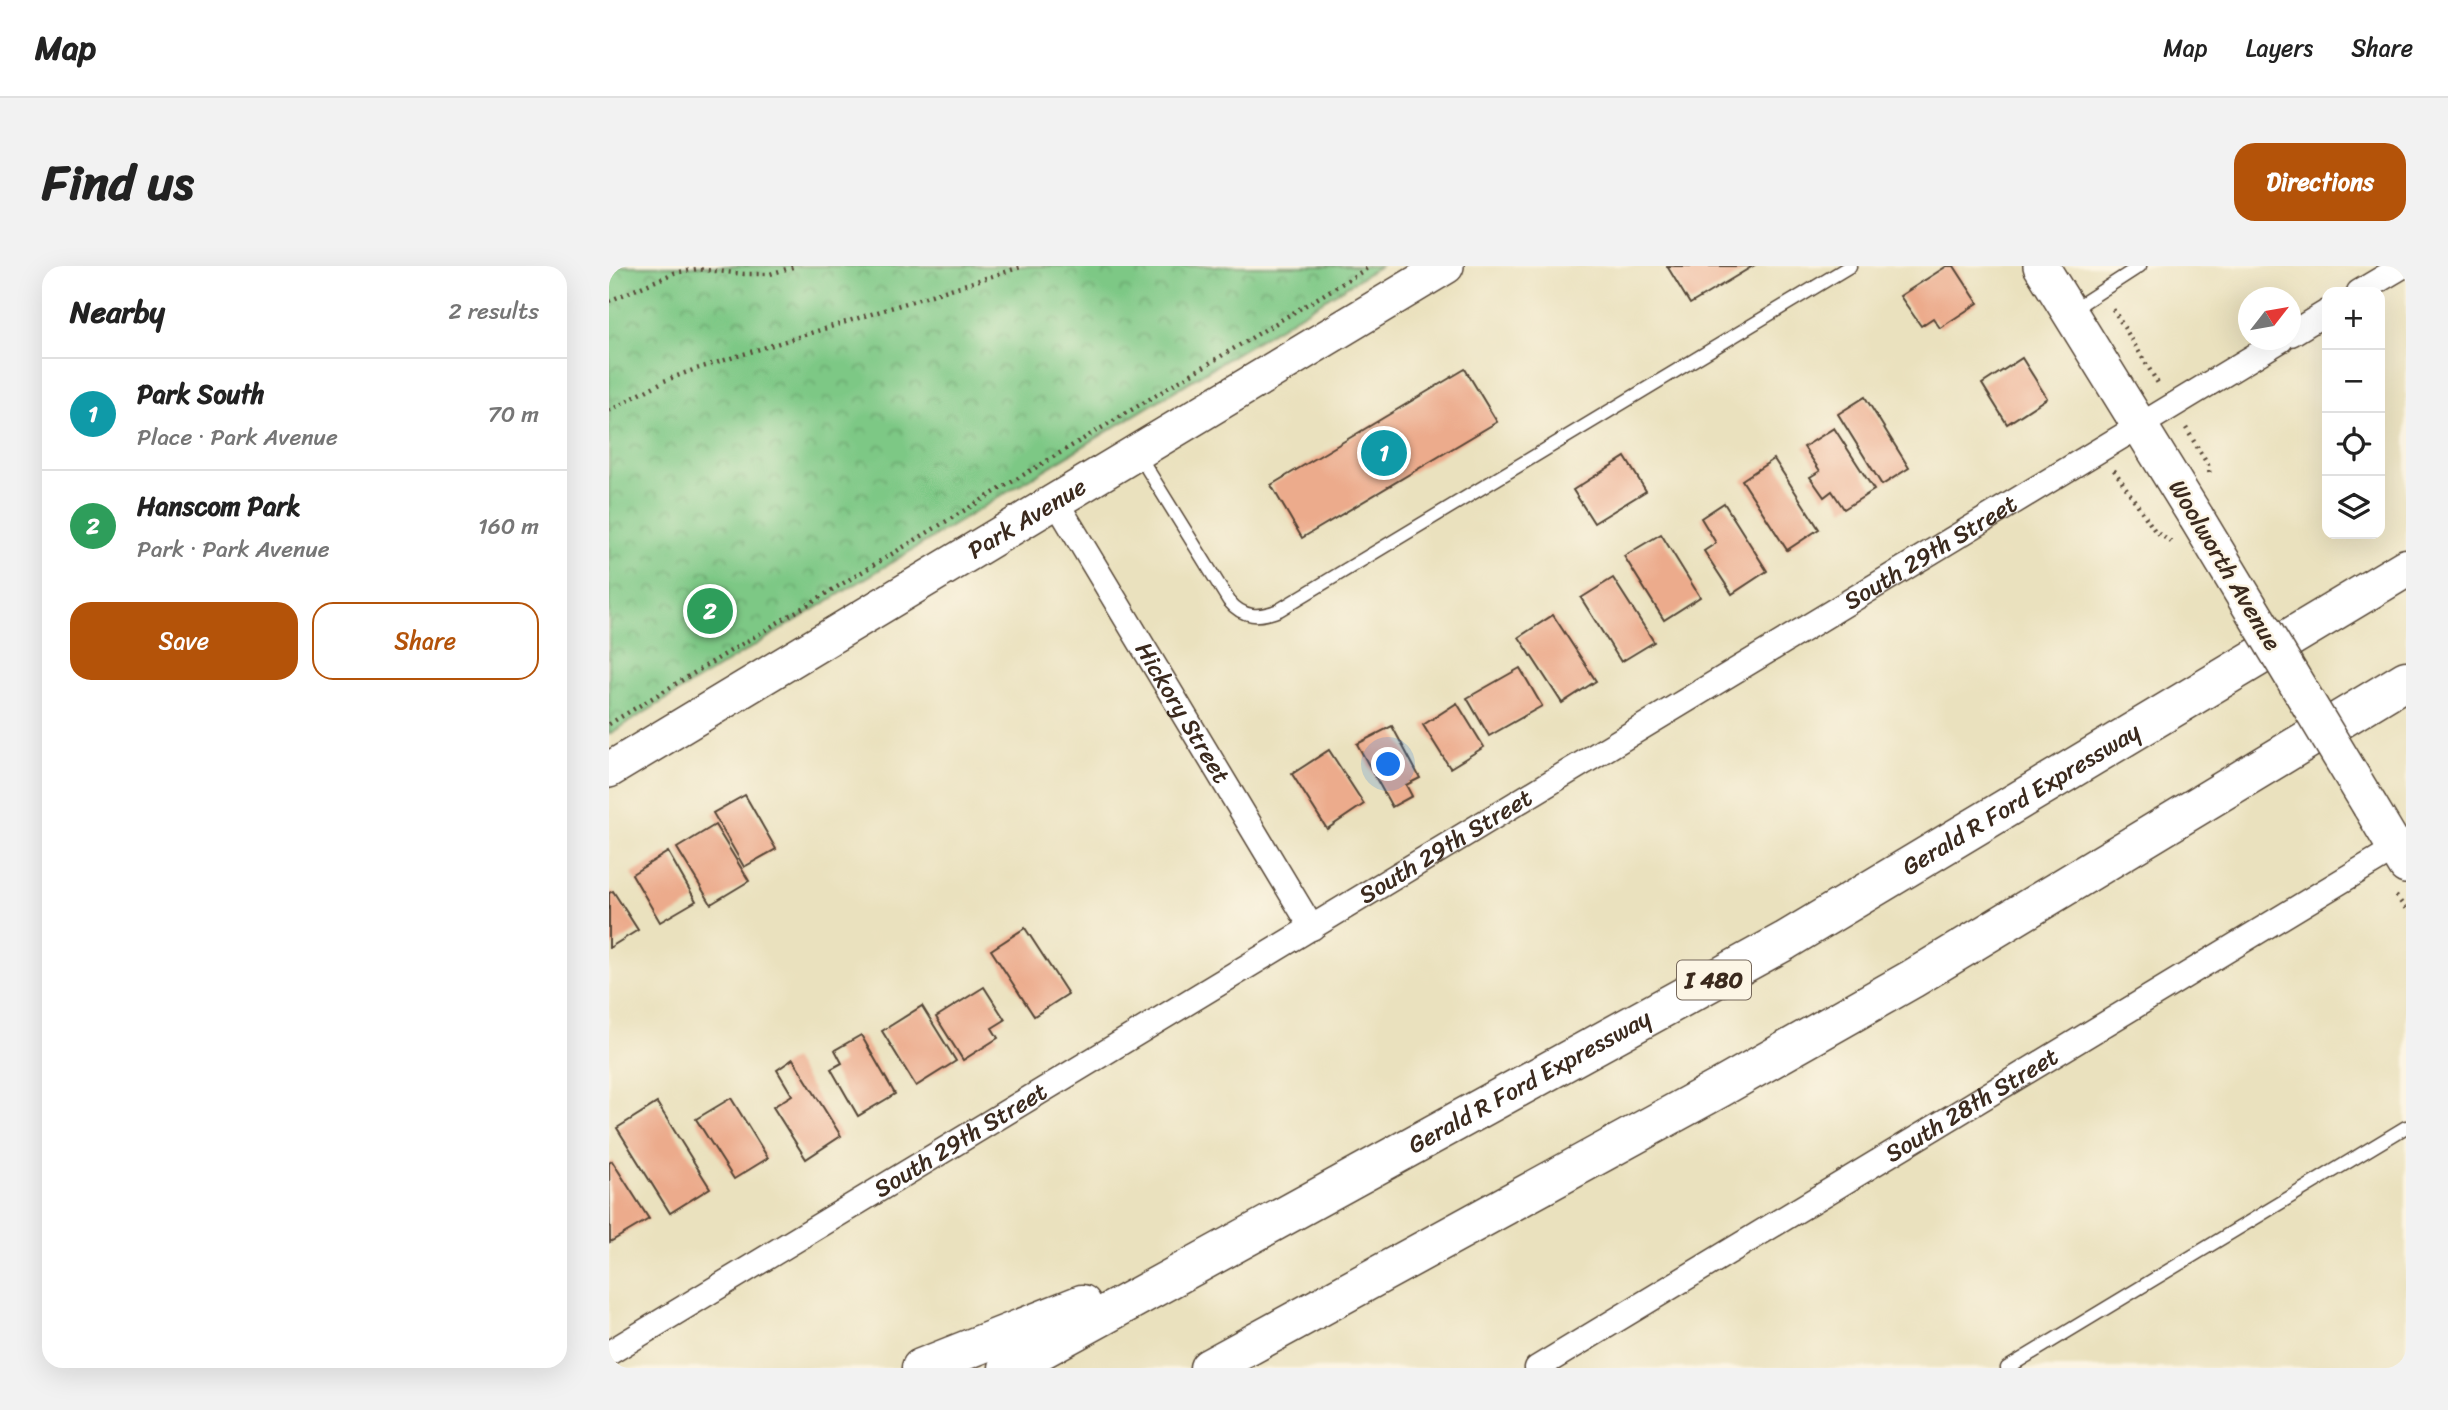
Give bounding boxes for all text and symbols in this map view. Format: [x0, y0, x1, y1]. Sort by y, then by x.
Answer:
text: Map [35, 19, 96, 77]
text: Map [2163, 27, 2208, 69]
text: Layers [2246, 27, 2313, 69]
text: Share [2351, 27, 2413, 69]
text: Find us [42, 139, 194, 226]
button: Directions [2234, 143, 2406, 221]
text: Nearby [70, 285, 165, 339]
north arrow [2238, 287, 2301, 350]
map controls [2322, 287, 2385, 539]
button: + [2322, 287, 2385, 350]
text: 2 results [448, 291, 539, 332]
button: − [2322, 350, 2385, 413]
text: Park South [137, 371, 265, 417]
text: 1 [88, 394, 98, 435]
text: 70 m [488, 394, 539, 435]
button: locate [2322, 413, 2385, 476]
text: Place · Park Avenue [137, 417, 338, 458]
pin: 1 [1361, 427, 1407, 479]
street label: Park Avenue [959, 466, 1095, 571]
street label: Woolworth Avenue [2157, 471, 2293, 659]
button: layers [2322, 476, 2385, 539]
text: Hanscom Park [137, 483, 301, 529]
street label: South 29th Street [1835, 483, 2026, 621]
text: 2 [86, 506, 100, 547]
text: 160 m [478, 506, 539, 547]
text: Park · Park Avenue [137, 529, 330, 570]
pin: 2 [687, 585, 733, 637]
button: Save [70, 602, 298, 680]
button: Share [312, 602, 539, 680]
street label: Hickory Street [1124, 633, 1242, 792]
street label: Gerald R Ford Expressway [1894, 711, 2149, 887]
your location [1371, 747, 1405, 781]
street label: South 29th Street [1350, 777, 1541, 915]
road number: I 480 [1677, 960, 1751, 1000]
street label: Gerald R Ford Expressway [1400, 997, 1659, 1165]
street label: South 28th Street [1876, 1036, 2067, 1174]
street label: South 29th Street [865, 1071, 1056, 1209]

